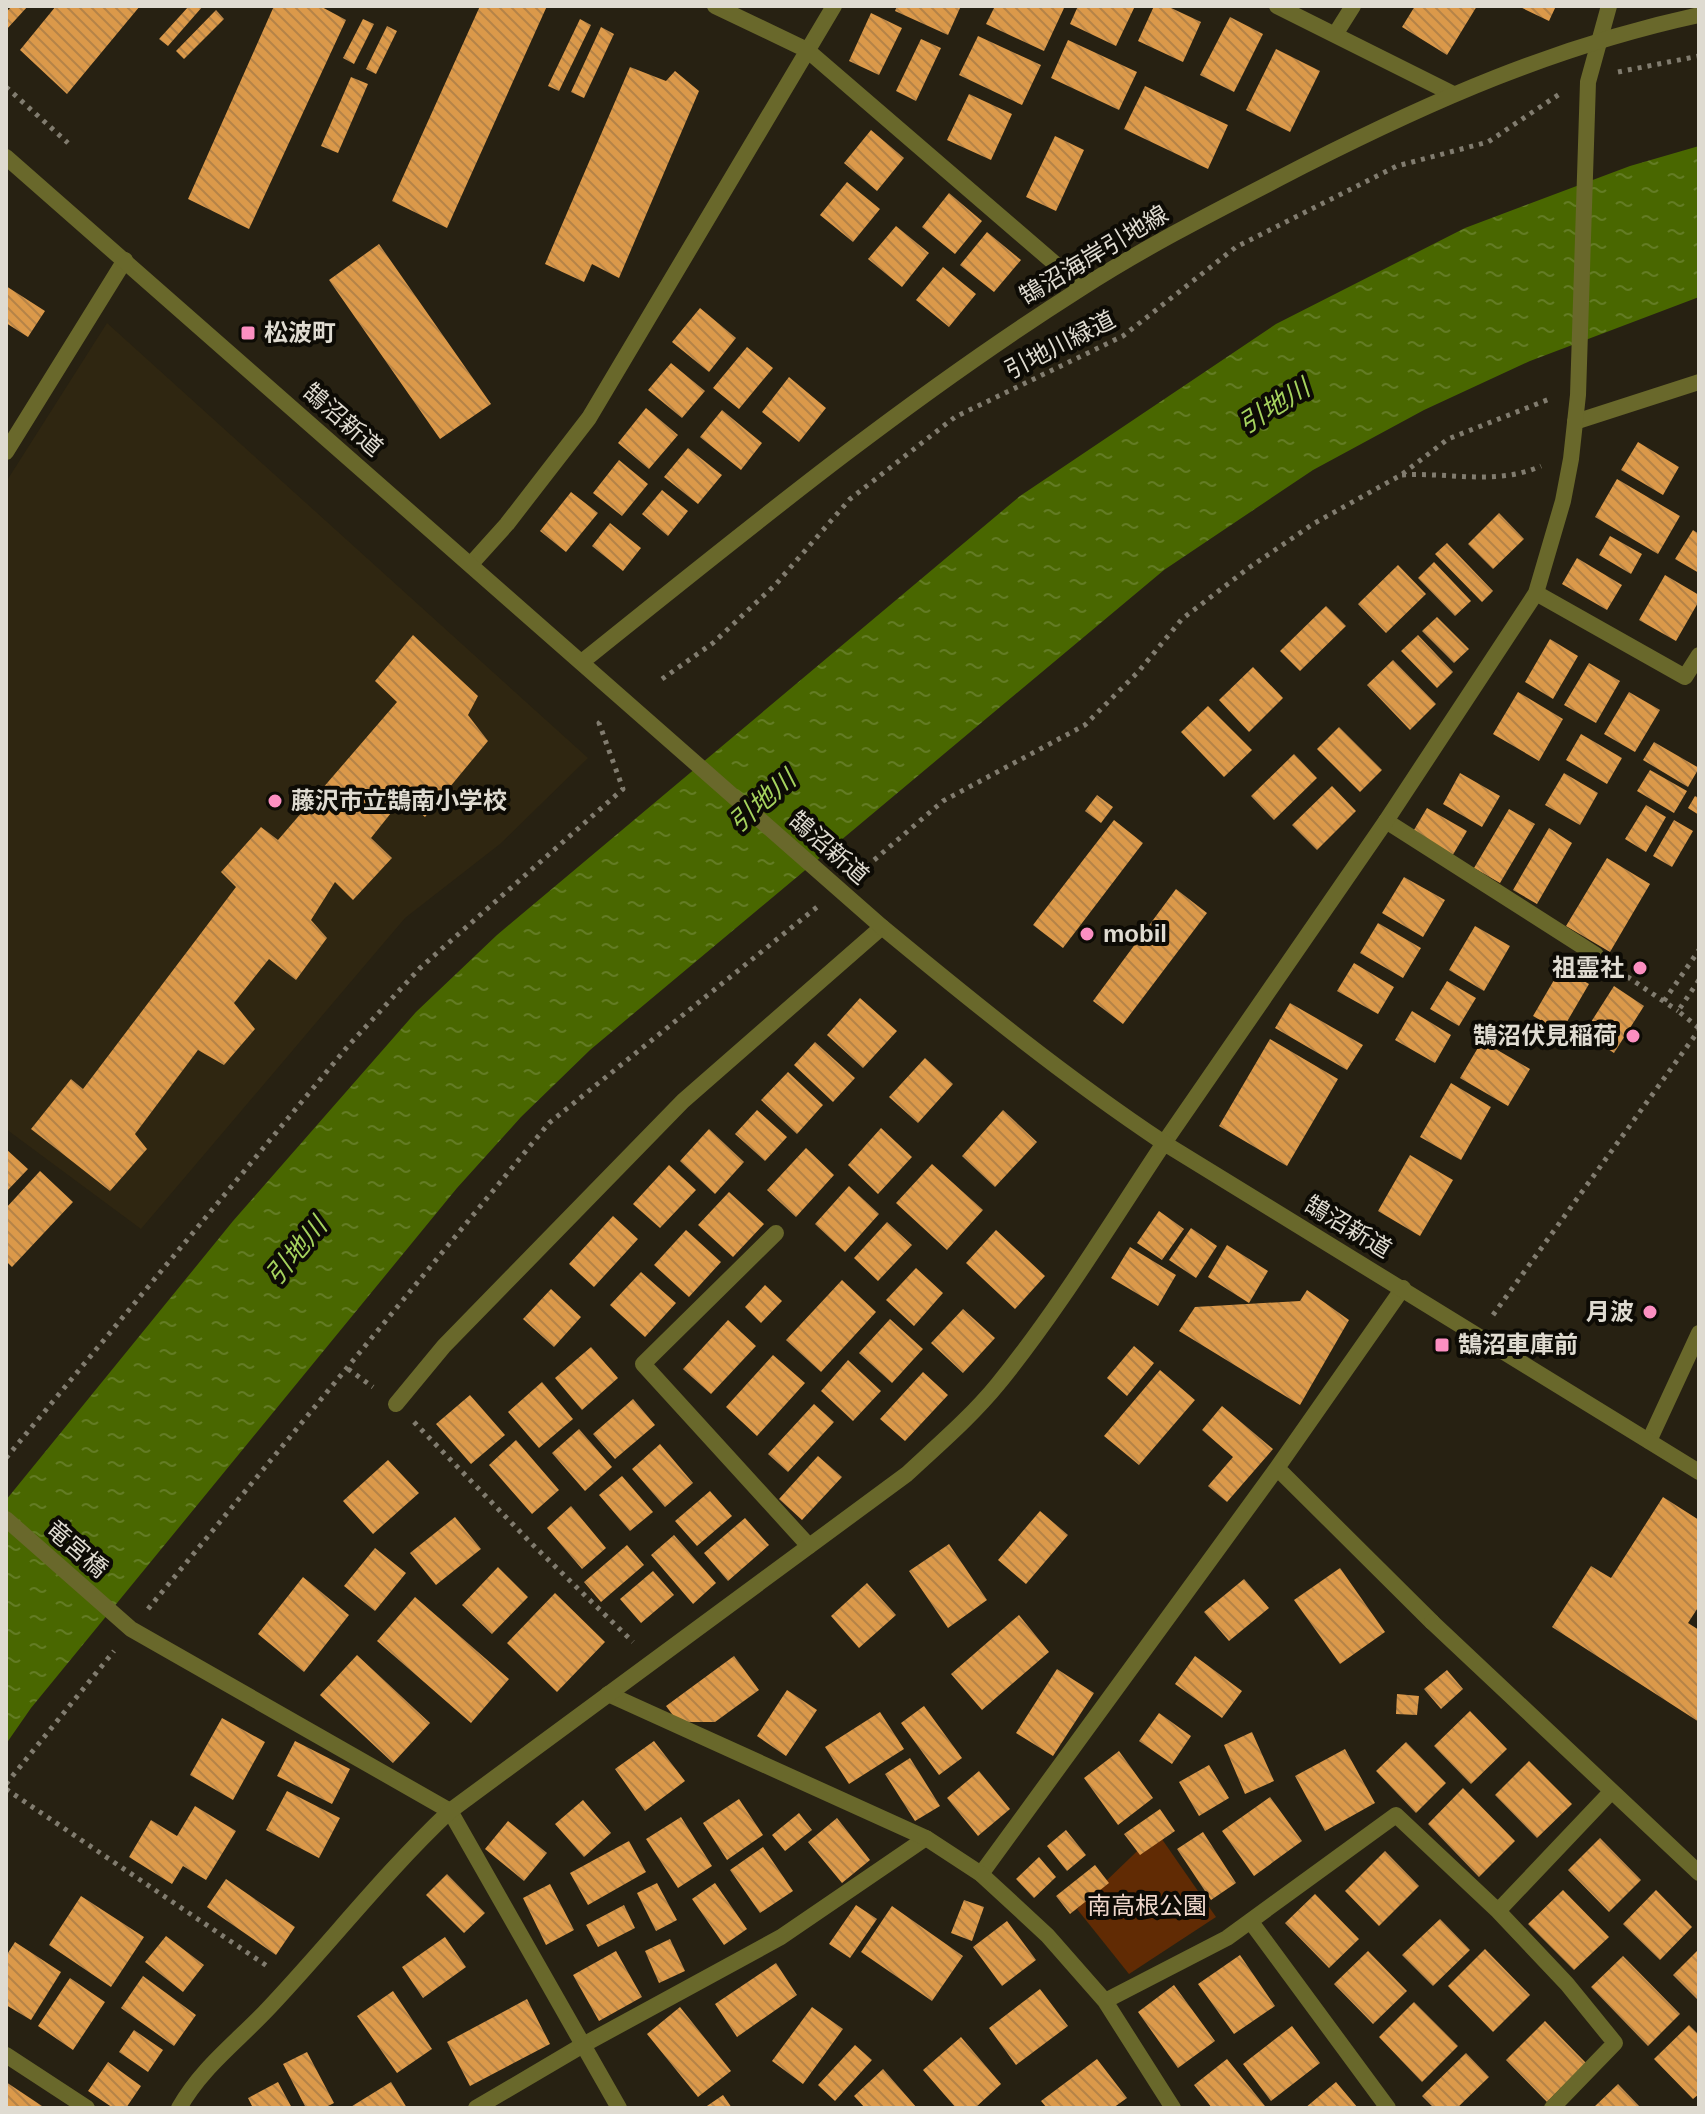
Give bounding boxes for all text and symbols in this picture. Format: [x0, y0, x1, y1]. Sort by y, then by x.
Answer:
street label: 鵠沼海岸引地線 [1015, 200, 1173, 309]
street label: 引地川緑道 [1000, 305, 1119, 384]
place label: 松波町 [264, 319, 336, 346]
marker: 松波町 [239, 324, 257, 342]
water label: 引地川 [1233, 371, 1318, 439]
street label: 鵠沼新道 [298, 378, 388, 461]
water label: 引地川 [723, 762, 804, 838]
place label: 藤沢市立鵠南小学校 [291, 787, 507, 814]
marker: 藤沢市立鵠南小学校 [266, 792, 284, 810]
street label: 鵠沼新道 [784, 806, 874, 889]
place label: mobil [1103, 920, 1167, 947]
marker: mobil [1078, 925, 1096, 943]
place label: 祖霊社 [1552, 954, 1624, 981]
marker: 祖霊社 [1631, 959, 1649, 977]
place label: 鵠沼伏見稲荷 [1473, 1022, 1617, 1049]
marker: 鵠沼伏見稲荷 [1624, 1027, 1642, 1045]
street label: 鵠沼新道 [1300, 1190, 1396, 1263]
water label: 引地川 [259, 1209, 334, 1291]
place label: 月波 [1586, 1298, 1634, 1325]
marker: 月波 [1641, 1303, 1659, 1321]
place label: 鵠沼車庫前 [1458, 1331, 1578, 1358]
marker: 鵠沼車庫前 [1433, 1336, 1451, 1354]
street label: 竜宮橋 [41, 1515, 113, 1582]
park label: 南高根公園 [1087, 1892, 1207, 1919]

